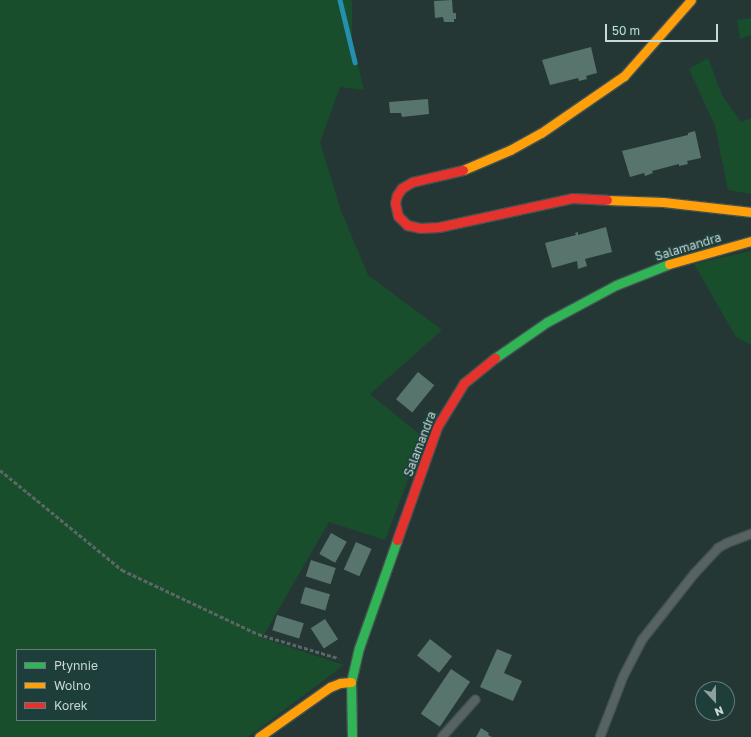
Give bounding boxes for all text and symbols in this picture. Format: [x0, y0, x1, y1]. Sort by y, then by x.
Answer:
scale bar [607, 16, 720, 42]
text: 50 m [612, 23, 640, 38]
street label: Salamandra [653, 230, 723, 264]
street label: Salamandra [401, 409, 439, 479]
legend [16, 649, 156, 721]
text: Płynnie [54, 658, 98, 673]
text: Wolno [54, 678, 91, 693]
north arrow [695, 681, 735, 721]
text: Korek [54, 698, 88, 713]
text: N [713, 704, 726, 719]

